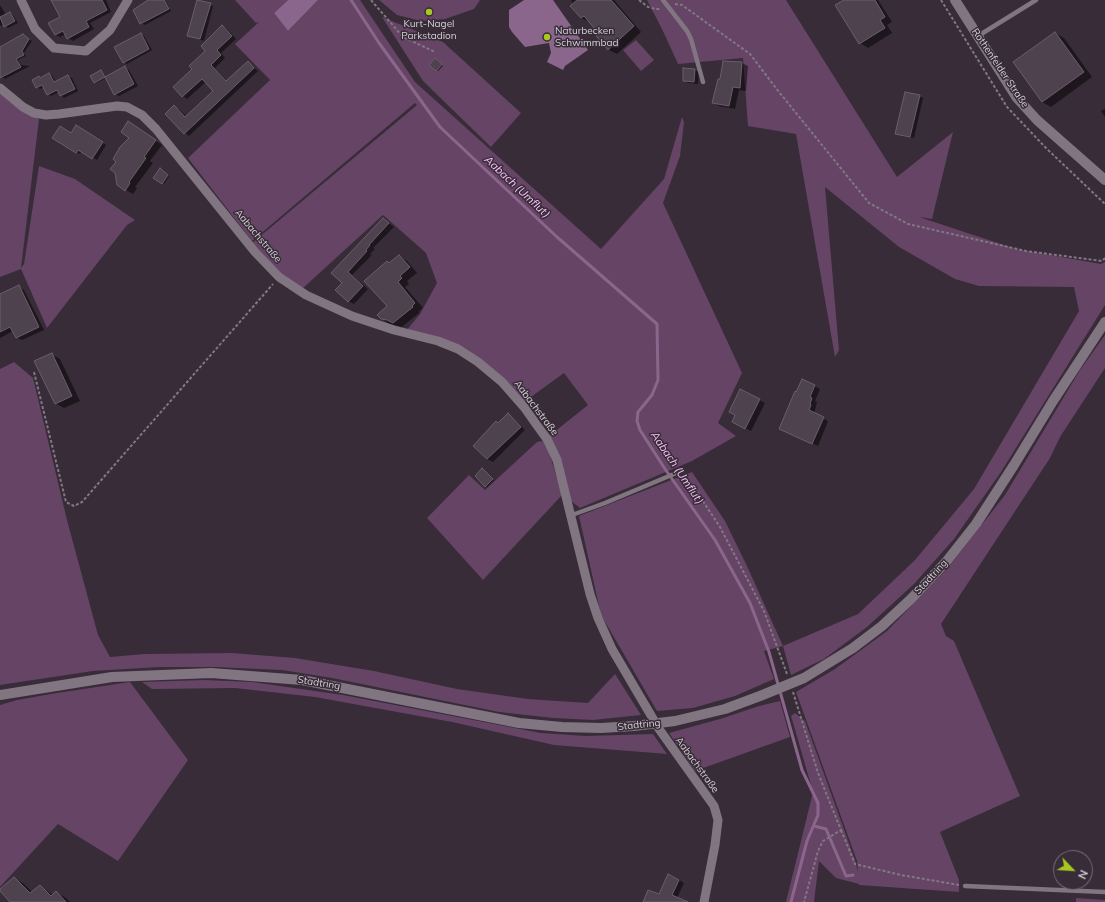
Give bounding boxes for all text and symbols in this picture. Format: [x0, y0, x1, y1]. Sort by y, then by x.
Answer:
marker: Kurt-Nagel Parkstadion [424, 7, 434, 17]
place label: Kurt-Nagel Parkstadion [401, 18, 457, 42]
place label: Naturbecken Schwimmbad [555, 25, 619, 48]
street label: Rothenfelder Straße [969, 26, 1031, 110]
marker: Naturbecken Schwimmbad [542, 32, 552, 42]
water label: Aabach (Umflut) [482, 153, 552, 221]
street label: Aabachstraße [232, 207, 284, 265]
street label: Aabachstraße [511, 378, 561, 438]
water label: Aabach (Umflut) [648, 429, 706, 507]
street label: Stadtring [912, 557, 950, 597]
street label: Stadtring [297, 674, 341, 692]
street label: Stadtring [617, 717, 661, 733]
street label: Aabachstraße [673, 735, 721, 795]
north arrow [1053, 850, 1093, 890]
text: N [1075, 868, 1091, 881]

